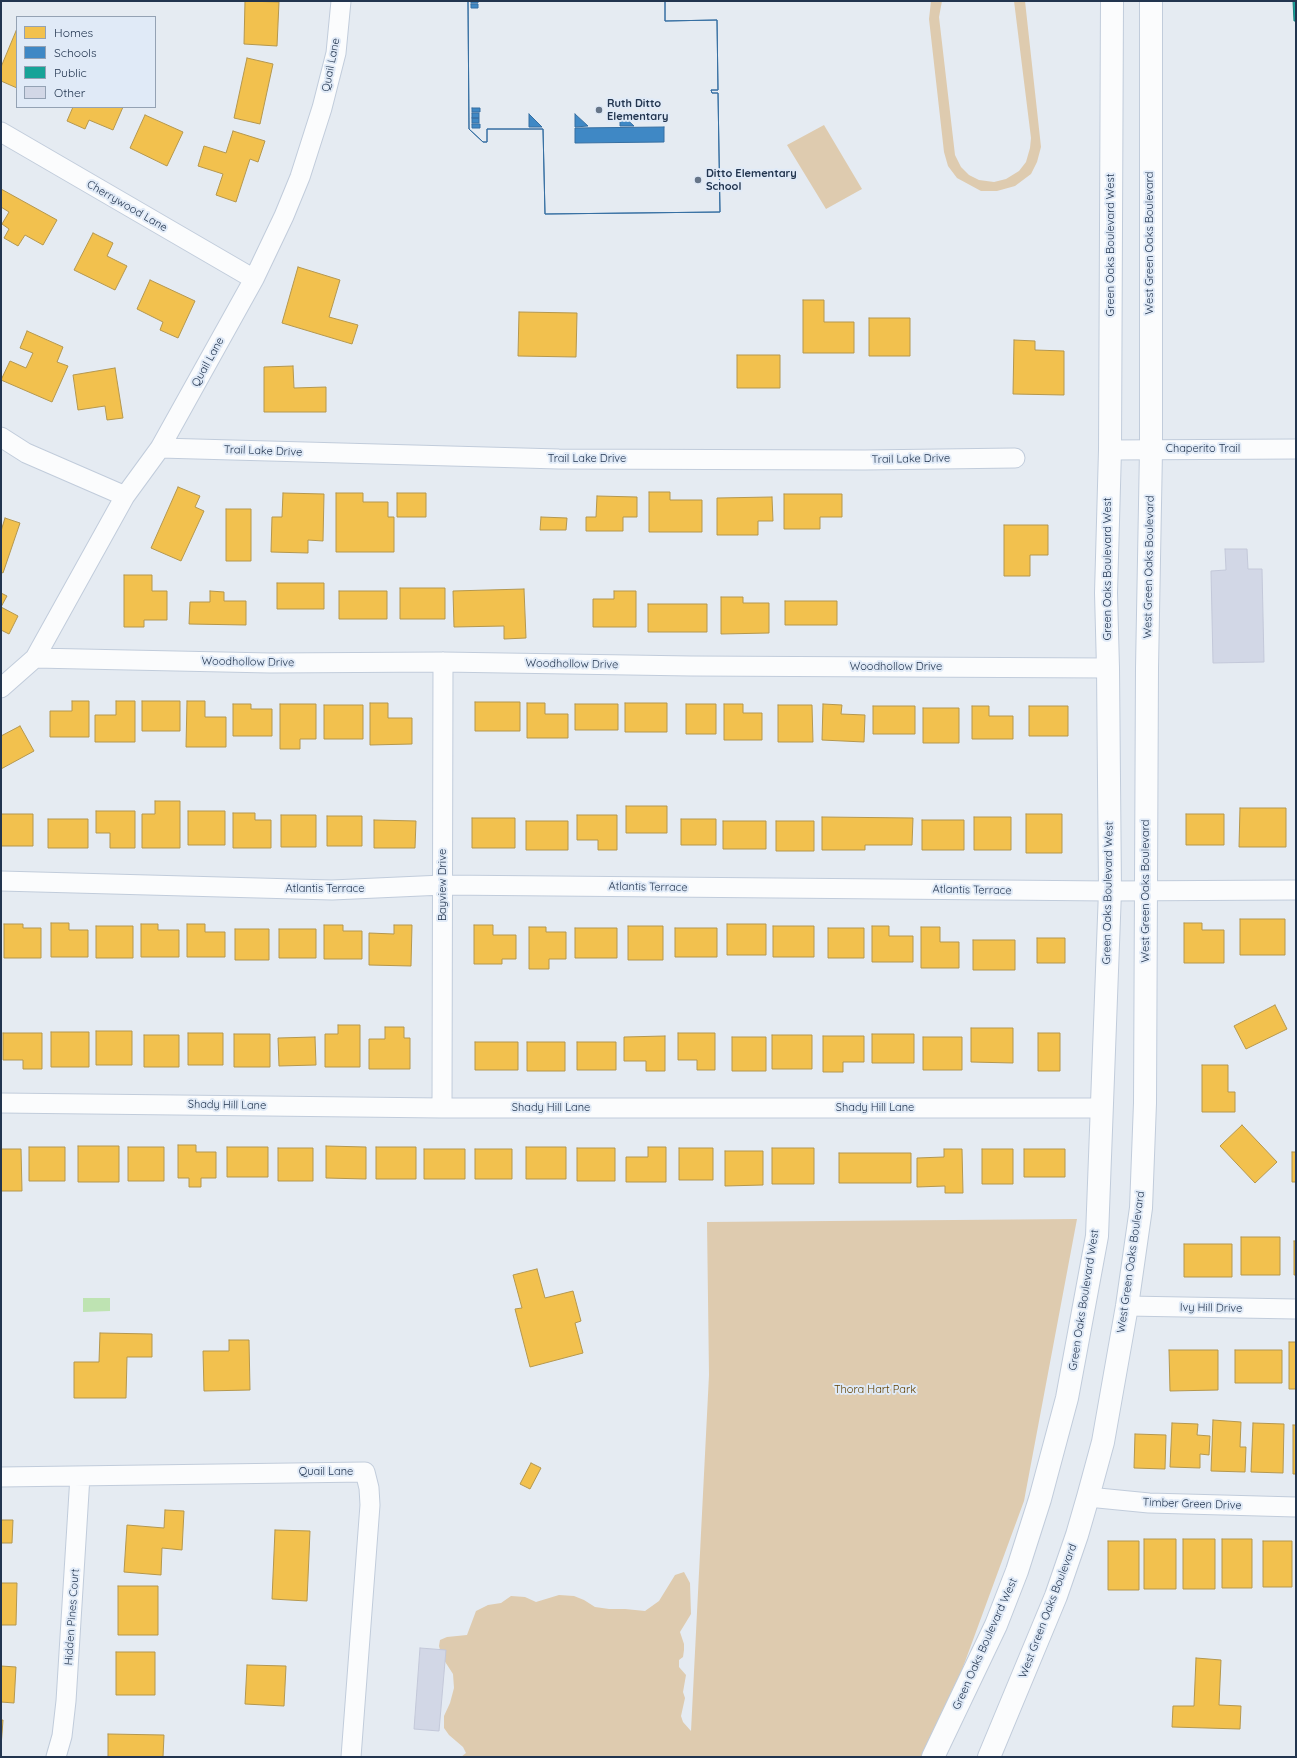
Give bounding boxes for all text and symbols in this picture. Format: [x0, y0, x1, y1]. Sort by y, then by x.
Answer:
legend [16, 16, 156, 108]
text: Homes [54, 25, 93, 40]
street label: Quail Lane [319, 37, 343, 93]
text: Schools [54, 45, 97, 60]
text: Public [54, 65, 87, 80]
text: Other [54, 85, 85, 100]
place label: Ruth Ditto Elementary [607, 97, 668, 123]
marker: Ruth Ditto Elementary [594, 105, 604, 115]
place label: Ditto Elementary School [706, 167, 797, 193]
street label: West Green Oaks Boulevard [1143, 172, 1157, 314]
street label: Green Oaks Boulevard West [1104, 174, 1118, 316]
marker: Ditto Elementary School [693, 175, 703, 185]
street label: Cherrywood Lane [84, 178, 170, 234]
street label: Quail Lane [189, 335, 227, 389]
street label: Chaperito Trail [1166, 442, 1240, 456]
street label: Trail Lake Drive [224, 443, 302, 459]
street label: Trail Lake Drive [548, 452, 626, 466]
street label: Trail Lake Drive [872, 452, 950, 466]
street label: West Green Oaks Boulevard [1141, 495, 1157, 639]
street label: Green Oaks Boulevard West [1101, 498, 1115, 640]
street label: Woodhollow Drive [202, 655, 294, 669]
street label: Woodhollow Drive [526, 657, 618, 671]
street label: Woodhollow Drive [850, 660, 942, 674]
street label: West Green Oaks Boulevard [1139, 820, 1153, 962]
street label: Green Oaks Boulevard West [1100, 821, 1116, 965]
street label: Bayview Drive [436, 849, 450, 921]
street label: Atlantis Terrace [608, 880, 688, 894]
street label: Atlantis Terrace [285, 882, 365, 896]
street label: Atlantis Terrace [932, 883, 1012, 897]
street label: Shady Hill Lane [188, 1098, 266, 1112]
street label: Shady Hill Lane [512, 1101, 590, 1115]
street label: Shady Hill Lane [836, 1101, 914, 1115]
street label: West Green Oaks Boulevard [1115, 1190, 1147, 1334]
street label: Green Oaks Boulevard West [1066, 1228, 1102, 1372]
street label: Ivy Hill Drive [1180, 1301, 1242, 1315]
park label: Thora Hart Park [834, 1383, 916, 1397]
street label: Quail Lane [299, 1465, 353, 1479]
street label: Timber Green Drive [1142, 1496, 1242, 1512]
street label: West Green Oaks Boulevard [1016, 1542, 1080, 1680]
street label: Hidden Pines Court [62, 1568, 82, 1666]
street label: Green Oaks Boulevard West [950, 1576, 1020, 1712]

